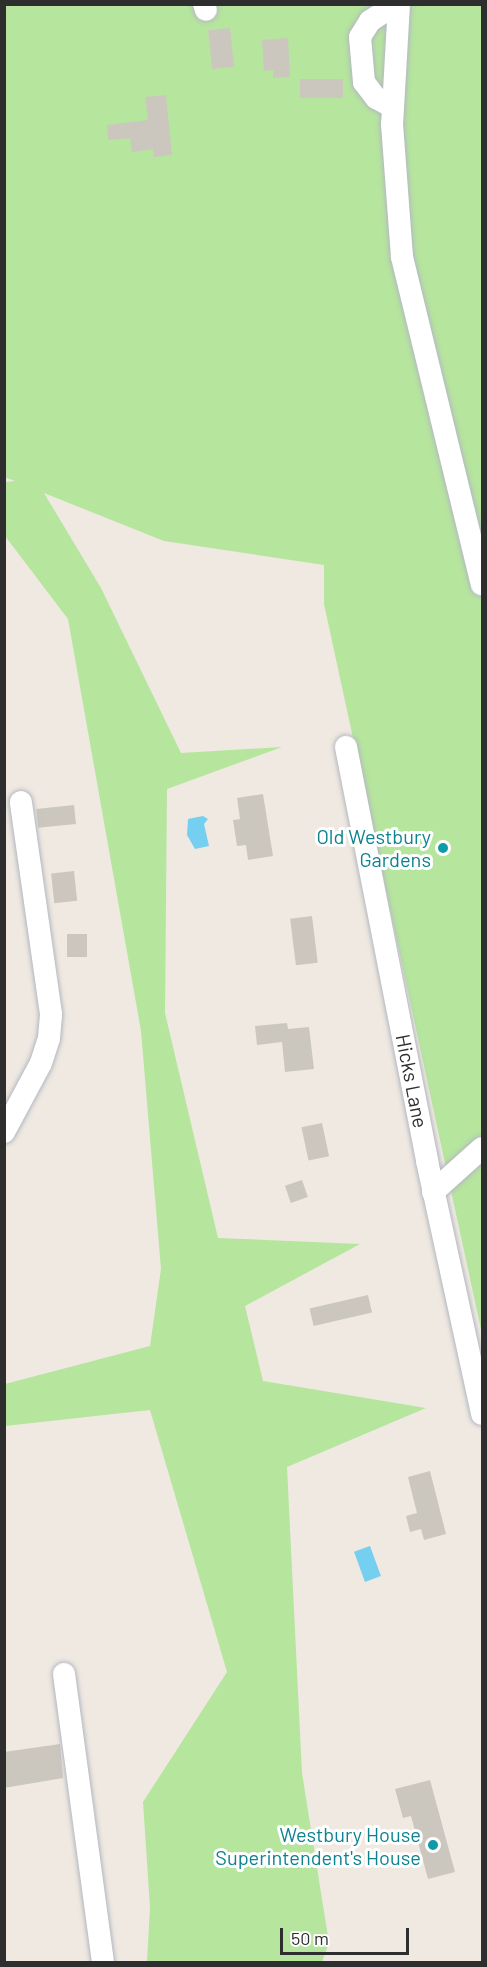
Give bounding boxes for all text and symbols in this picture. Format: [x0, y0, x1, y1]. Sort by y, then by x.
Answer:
place label: Old Westbury Gardens [316, 825, 431, 872]
marker: Old Westbury Gardens [436, 841, 450, 855]
street label: Hicks Lane [391, 1032, 433, 1130]
place label: Westbury House Superintendent's House [215, 1822, 421, 1869]
marker: Westbury House Superintendent's House [426, 1838, 440, 1852]
scale bar [283, 1916, 412, 1954]
text: 50 m [291, 1927, 329, 1949]

